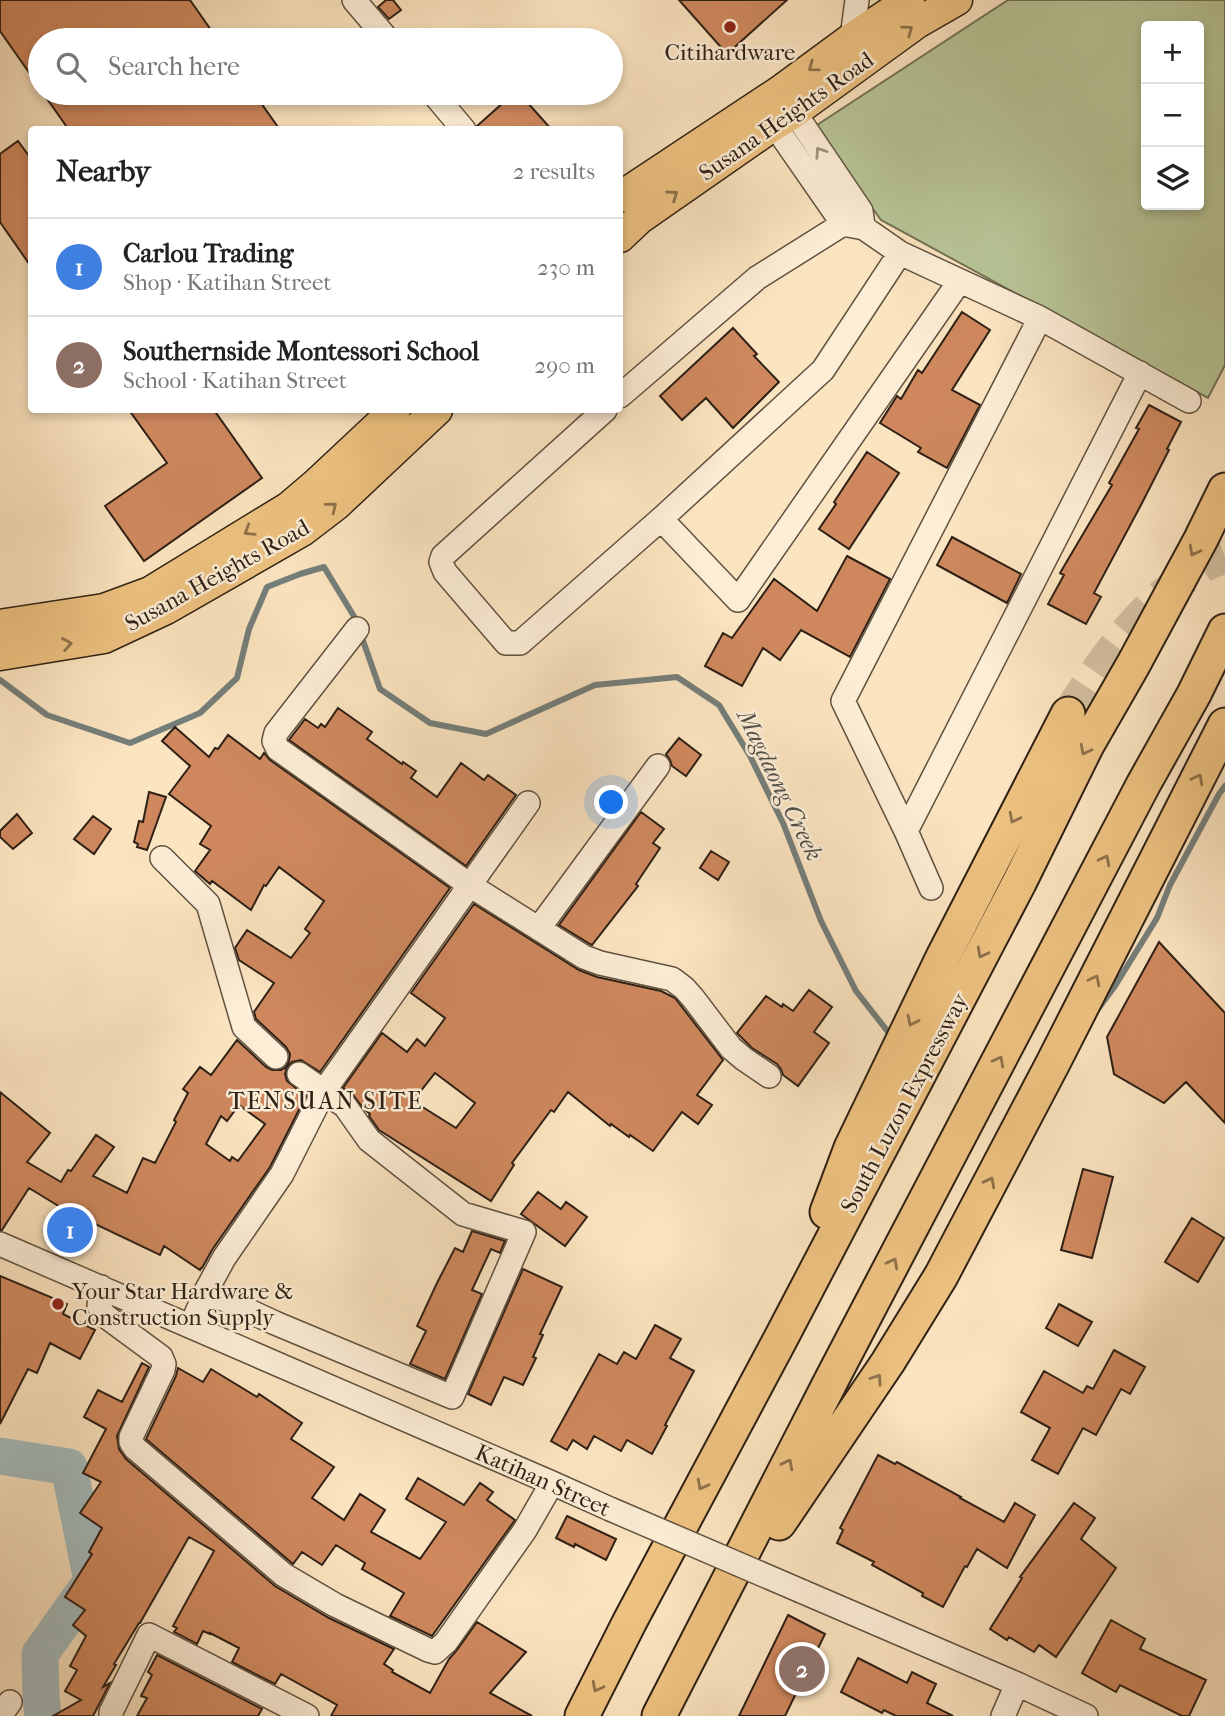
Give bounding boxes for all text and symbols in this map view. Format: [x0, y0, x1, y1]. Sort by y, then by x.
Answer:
marker: Citihardware [722, 19, 738, 35]
map controls [1141, 21, 1204, 210]
button: + [1141, 21, 1204, 84]
one-way arrow [900, 26, 913, 38]
search box [28, 28, 623, 105]
place label: Citihardware [665, 39, 795, 66]
street label: Susana Heights Road [694, 46, 879, 187]
icon: search [52, 48, 90, 86]
text: Search here [108, 51, 240, 82]
one-way arrow [808, 58, 821, 71]
button: − [1141, 84, 1204, 147]
one-way arrow [816, 147, 828, 160]
button: layers [1141, 147, 1204, 210]
text: Nearby [56, 154, 151, 189]
text: 2 results [513, 158, 595, 185]
one-way arrow [665, 191, 678, 203]
text: Carlou Trading [123, 238, 293, 269]
text: 1 [75, 254, 83, 281]
text: 230 m [537, 254, 595, 281]
text: Shop · Katihan Street [123, 269, 332, 296]
text: Southernside Montessori School [123, 336, 479, 367]
text: 2 [73, 352, 85, 379]
text: 290 m [534, 352, 595, 379]
text: School · Katihan Street [123, 367, 347, 394]
one-way arrow [324, 503, 337, 515]
street label: Susana Heights Road [120, 513, 315, 637]
one-way arrow [244, 523, 257, 536]
one-way arrow [1189, 544, 1202, 556]
one-way arrow [61, 637, 73, 652]
water label: Magdaong Creek [730, 703, 829, 865]
one-way arrow [1079, 743, 1093, 755]
one-way arrow [1189, 773, 1203, 786]
your location [594, 785, 628, 819]
one-way arrow [1009, 811, 1023, 823]
one-way arrow [1096, 855, 1110, 867]
one-way arrow [977, 946, 990, 959]
one-way arrow [1086, 975, 1100, 987]
street label: South Luzon Expressway [835, 988, 974, 1218]
one-way arrow [906, 1014, 920, 1026]
one-way arrow [991, 1056, 1005, 1068]
district label: TENSUAN SITE [228, 1087, 424, 1115]
one-way arrow [982, 1177, 995, 1189]
pin: 1 [47, 1204, 93, 1256]
one-way arrow [885, 1257, 898, 1270]
place label: Your Star Hardware & Construction Supply [71, 1278, 293, 1331]
marker: Your Star Hardware & Construction Supply [50, 1296, 66, 1312]
one-way arrow [868, 1373, 881, 1386]
street label: Katihan Street [471, 1439, 615, 1522]
one-way arrow [780, 1459, 793, 1471]
one-way arrow [697, 1478, 711, 1490]
pin: 2 [779, 1643, 825, 1695]
one-way arrow [591, 1680, 605, 1692]

